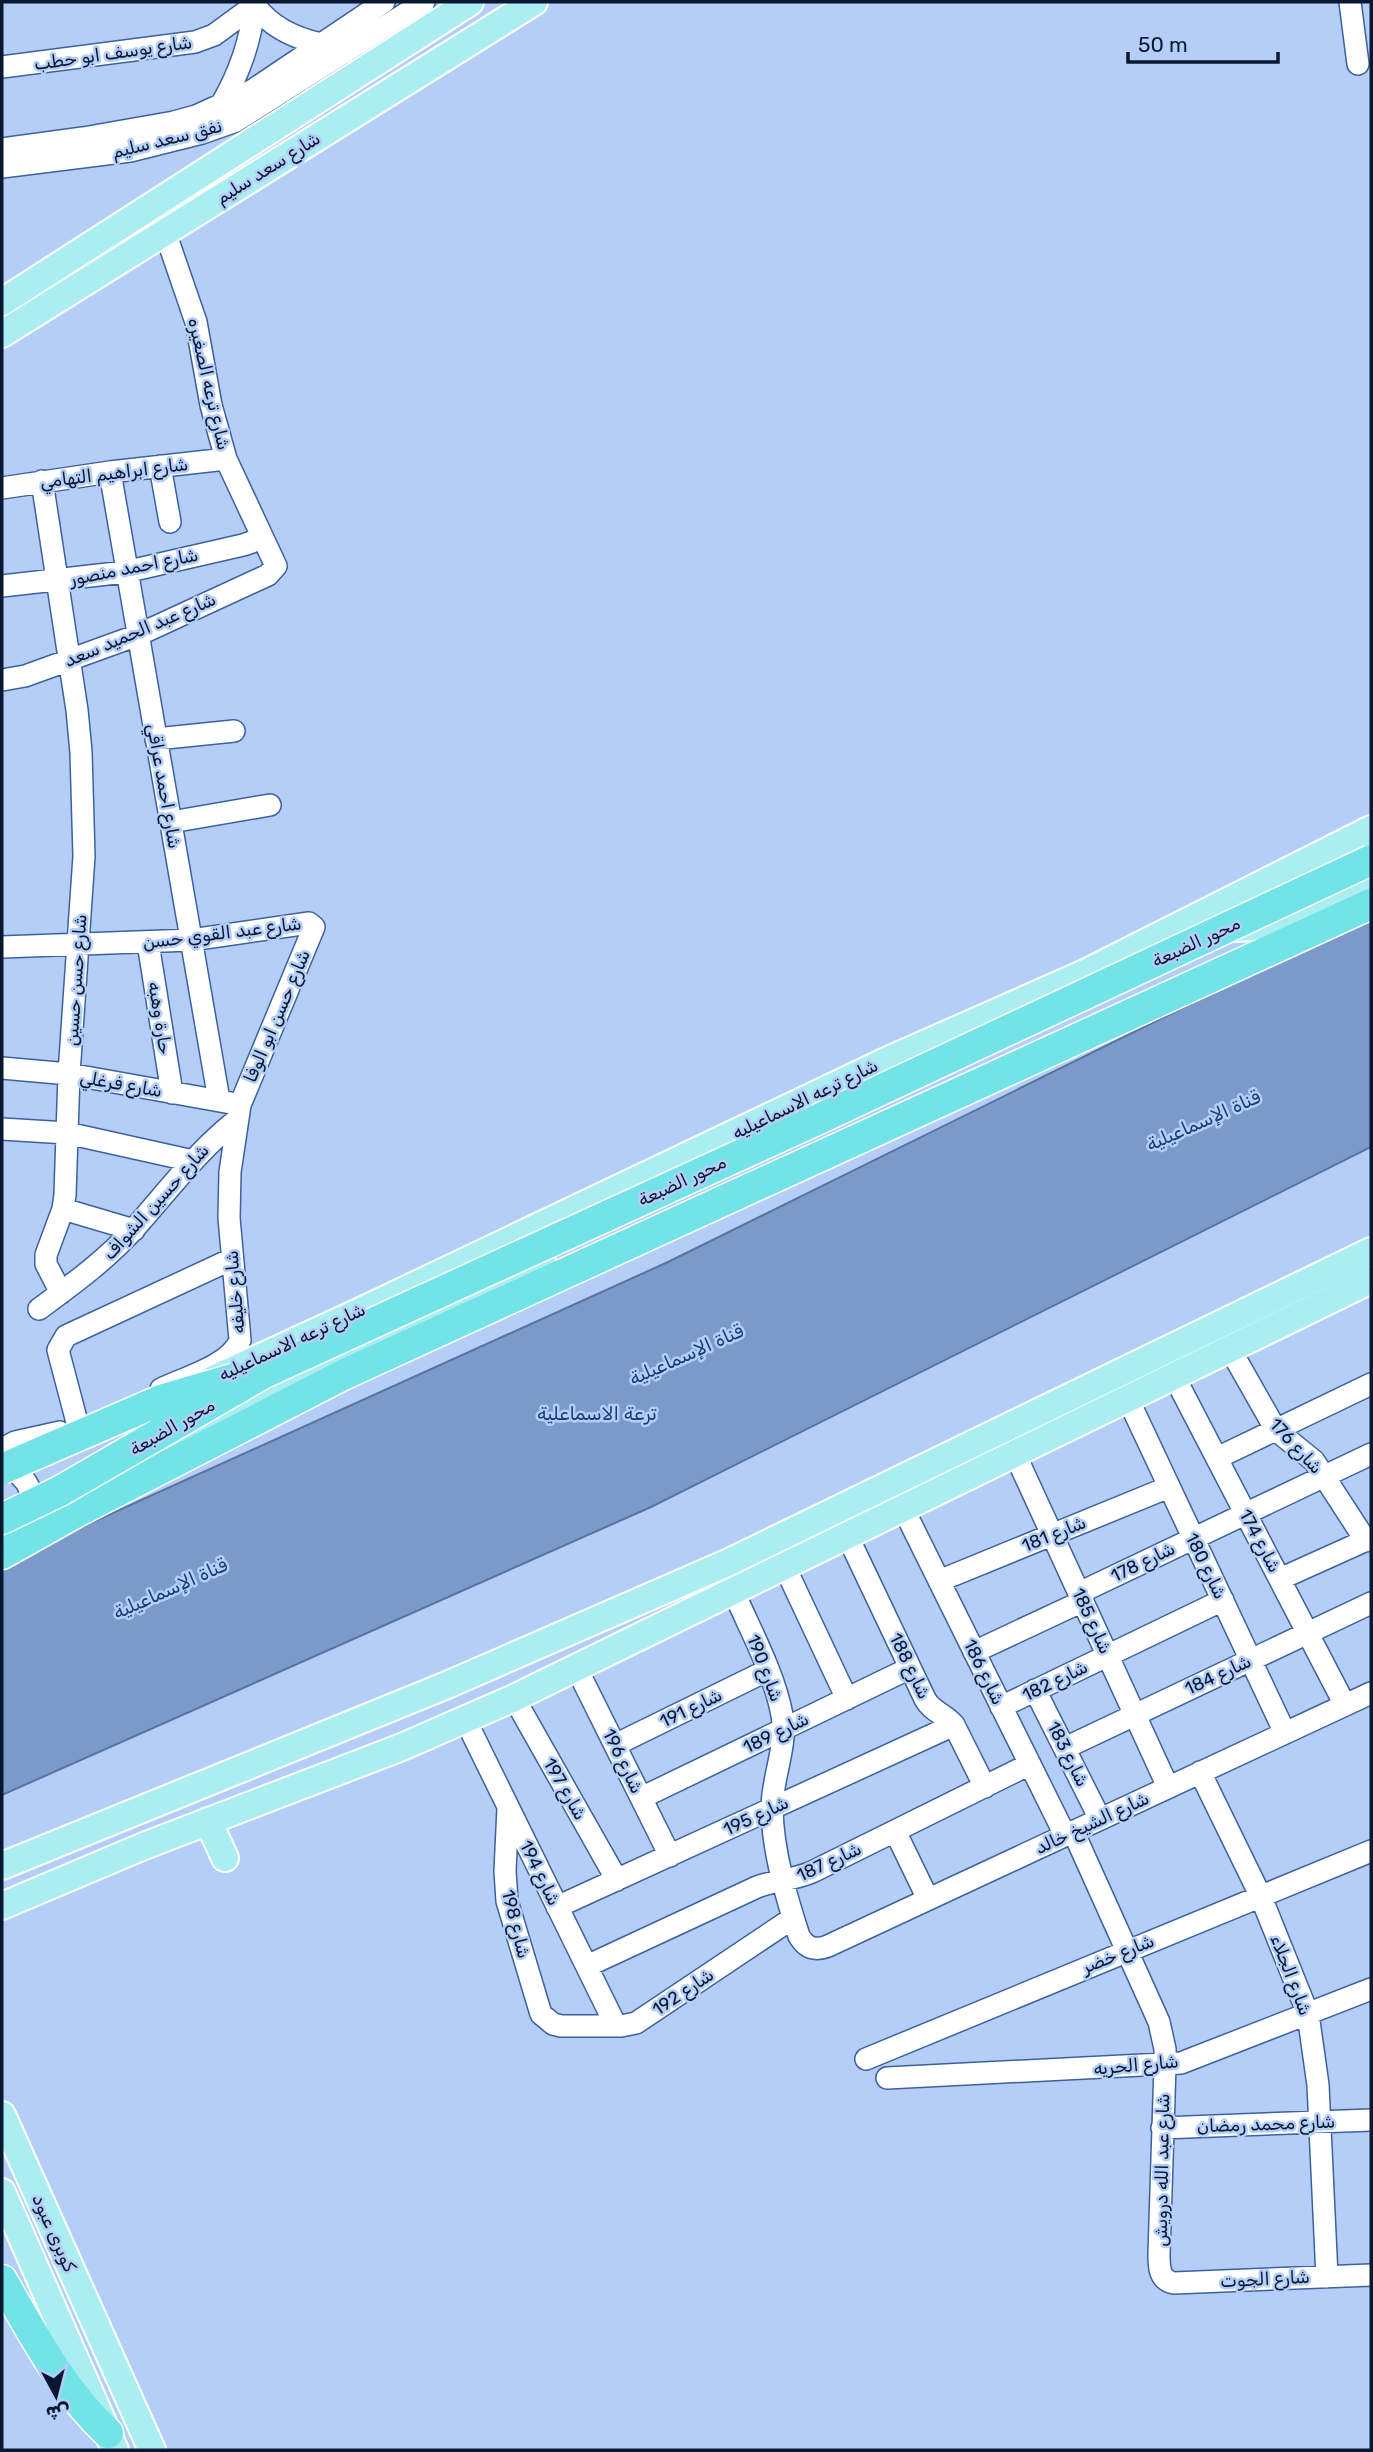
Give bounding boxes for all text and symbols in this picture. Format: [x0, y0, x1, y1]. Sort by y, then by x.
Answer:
scale bar [1128, 21, 1278, 65]
street label: شارع يوسف ابو حطب [33, 31, 194, 76]
text: 50 m [1138, 32, 1188, 57]
street label: نفق سعد سليم [110, 115, 225, 164]
street label: شارع سعد سليم [212, 127, 325, 210]
street label: شارع ترعه الصغيره [182, 316, 235, 452]
street label: شارع ابراهيم التهامي [39, 453, 190, 495]
street label: شارع احمد منصور [67, 544, 200, 591]
street label: شارع عبد الحميد سعد [61, 588, 220, 673]
street label: شارع احمد عراقي [140, 722, 186, 851]
street label: شارع عبد القوي حسن [141, 912, 303, 955]
street label: محور الضبعة [1148, 912, 1244, 972]
street label: شارع حسن حسين [60, 914, 93, 1047]
street label: شارع حسن ابو الوفا [239, 946, 316, 1086]
street label: حارة وهبه [143, 980, 177, 1056]
street label: شارع ترعه الاسماعيليه [728, 1054, 882, 1145]
street label: شارع فرغلي [78, 1066, 164, 1104]
water label: قناة الإسماعيلية [1142, 1085, 1264, 1156]
street label: شارع حسين الشواف [98, 1140, 214, 1265]
street label: محور الضبعة [634, 1151, 730, 1211]
street label: شارع خليفه [220, 1249, 251, 1335]
street label: شارع ترعه الاسماعيليه [215, 1298, 369, 1387]
water label: قناة الإسماعيلية [625, 1319, 747, 1390]
street label: محور الضبعة [125, 1394, 219, 1460]
water label: ترعة الاسماعلية [537, 1402, 657, 1425]
street label: شارع 176 [1264, 1414, 1327, 1479]
street label: شارع 174 [1233, 1506, 1286, 1577]
street label: شارع 181 [1019, 1511, 1090, 1558]
street label: شارع 180 [1180, 1529, 1231, 1603]
street label: شارع 178 [1107, 1537, 1179, 1588]
water label: قناة الإسماعيلية [109, 1553, 231, 1624]
street label: شارع 185 [1066, 1585, 1117, 1658]
street label: شارع 188 [884, 1629, 935, 1703]
street label: شارع 190 [741, 1631, 788, 1705]
street label: شارع 186 [958, 1636, 1009, 1709]
street label: شارع 184 [1181, 1650, 1255, 1701]
street label: شارع 182 [1019, 1656, 1092, 1707]
street label: شارع 191 [656, 1684, 726, 1733]
street label: شارع 189 [740, 1708, 813, 1759]
street label: شارع 183 [1041, 1718, 1094, 1791]
street label: شارع 196 [597, 1725, 648, 1798]
street label: شارع 197 [538, 1754, 592, 1824]
street label: شارع الشيخ خالد [1031, 1787, 1153, 1861]
street label: شارع 195 [720, 1791, 793, 1842]
street label: شارع 194 [514, 1837, 565, 1910]
street label: شارع 187 [793, 1838, 865, 1887]
street label: شارع 198 [496, 1887, 535, 1961]
street label: شارع خضر [1078, 1930, 1158, 1980]
street label: شارع الجلاء [1265, 1931, 1316, 2019]
street label: شارع 192 [648, 1964, 718, 2021]
street label: شارع الحريه [1092, 2050, 1180, 2081]
street label: شارع عبد الله درويش [1150, 2093, 1175, 2247]
street label: شارع محمد رمضان [1196, 2111, 1336, 2138]
street label: كوبرى عبود [27, 2191, 81, 2275]
street label: شارع الجوت [1220, 2266, 1310, 2293]
north arrow [21, 2361, 91, 2431]
text: ش [45, 2399, 71, 2425]

